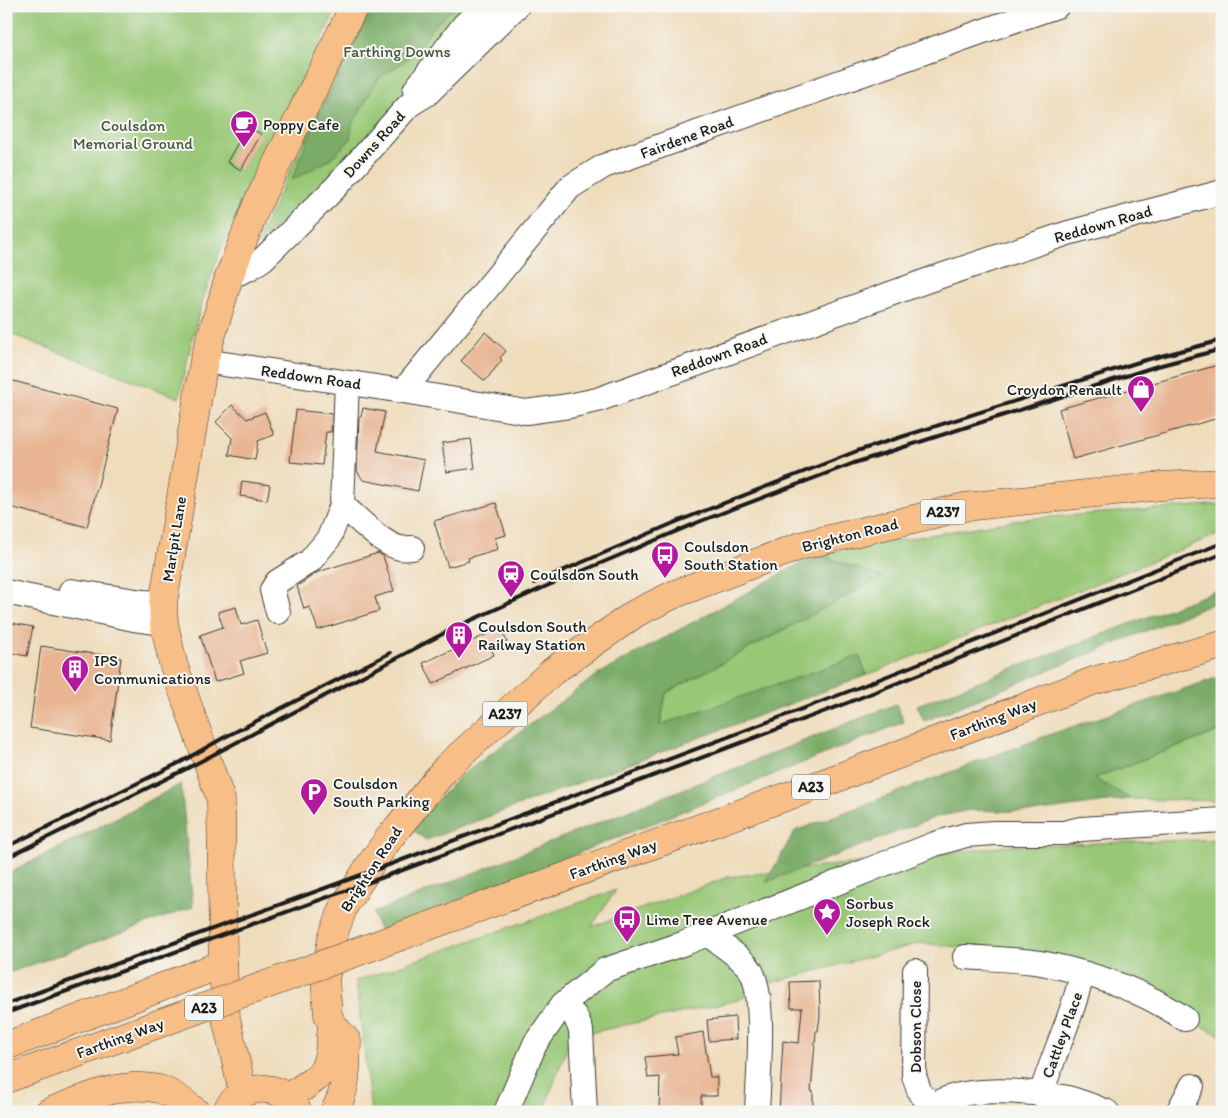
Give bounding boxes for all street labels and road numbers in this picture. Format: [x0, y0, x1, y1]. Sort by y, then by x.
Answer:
street label: Downs Road [339, 106, 409, 182]
street label: Fairdene Road [638, 111, 736, 163]
street label: Reddown Road [1052, 201, 1155, 247]
street label: Reddown Road [668, 329, 770, 381]
street label: Reddown Road [260, 361, 363, 393]
street label: Marlpit Lane [158, 495, 190, 583]
road number: A237 [920, 500, 966, 524]
street label: Brighton Road [800, 514, 900, 556]
street label: Farthing Way [947, 694, 1039, 744]
road number: A237 [482, 702, 528, 726]
road number: A23 [792, 774, 830, 800]
street label: Brighton Road [336, 822, 406, 915]
street label: Farthing Way [567, 834, 660, 884]
street label: Dobson Close [906, 981, 925, 1073]
street label: Cattley Place [1038, 989, 1086, 1081]
road number: A23 [185, 996, 223, 1020]
street label: Farthing Way [74, 1013, 167, 1063]

